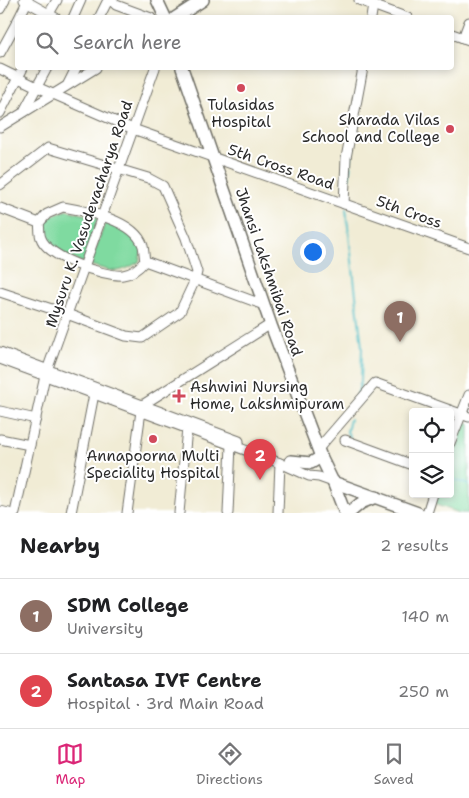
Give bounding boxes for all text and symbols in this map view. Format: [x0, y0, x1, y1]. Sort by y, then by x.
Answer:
search box [15, 15, 454, 70]
icon: search [33, 29, 61, 57]
text: Search here [73, 30, 182, 55]
marker: Tulasidas Hospital [235, 82, 247, 94]
place label: Tulasidas Hospital [207, 95, 275, 132]
street label: Mysuru K. Vasudevacharya Road [41, 97, 137, 330]
place label: Sharada Vilas School and College [302, 110, 440, 147]
marker: Sharada Vilas School and College [444, 123, 456, 135]
street label: 5th Cross Road [225, 139, 337, 195]
street label: Jhansi Lakshmibai Road [231, 185, 307, 359]
street label: 5th Cross [373, 191, 445, 233]
your location [300, 239, 326, 265]
pin: 1 [384, 301, 416, 342]
place label: Ashwini Nursing Home, Lakshmipuram [190, 377, 344, 414]
marker: Ashwini Nursing Home, Lakshmipuram [172, 389, 186, 403]
map controls [409, 408, 454, 498]
button: locate [409, 408, 454, 453]
marker: Annapoorna Multi Speciality Hospital [147, 433, 159, 445]
pin: 2 [244, 439, 276, 480]
place label: Annapoorna Multi Speciality Hospital [86, 446, 220, 483]
button: layers [409, 453, 454, 498]
text: Nearby [20, 532, 100, 560]
text: 2 results [380, 535, 449, 556]
text: SDM College [67, 593, 189, 618]
text: 1 [32, 606, 40, 627]
text: 140 m [402, 606, 449, 627]
text: University [67, 618, 143, 639]
text: Santasa IVF Centre [67, 668, 262, 693]
text: 2 [30, 681, 42, 702]
text: 250 m [398, 681, 449, 702]
text: Hospital · 3rd Main Road [67, 693, 264, 714]
tab: Map [55, 740, 85, 788]
tab: Directions [196, 740, 263, 788]
tab: Saved [374, 740, 414, 788]

